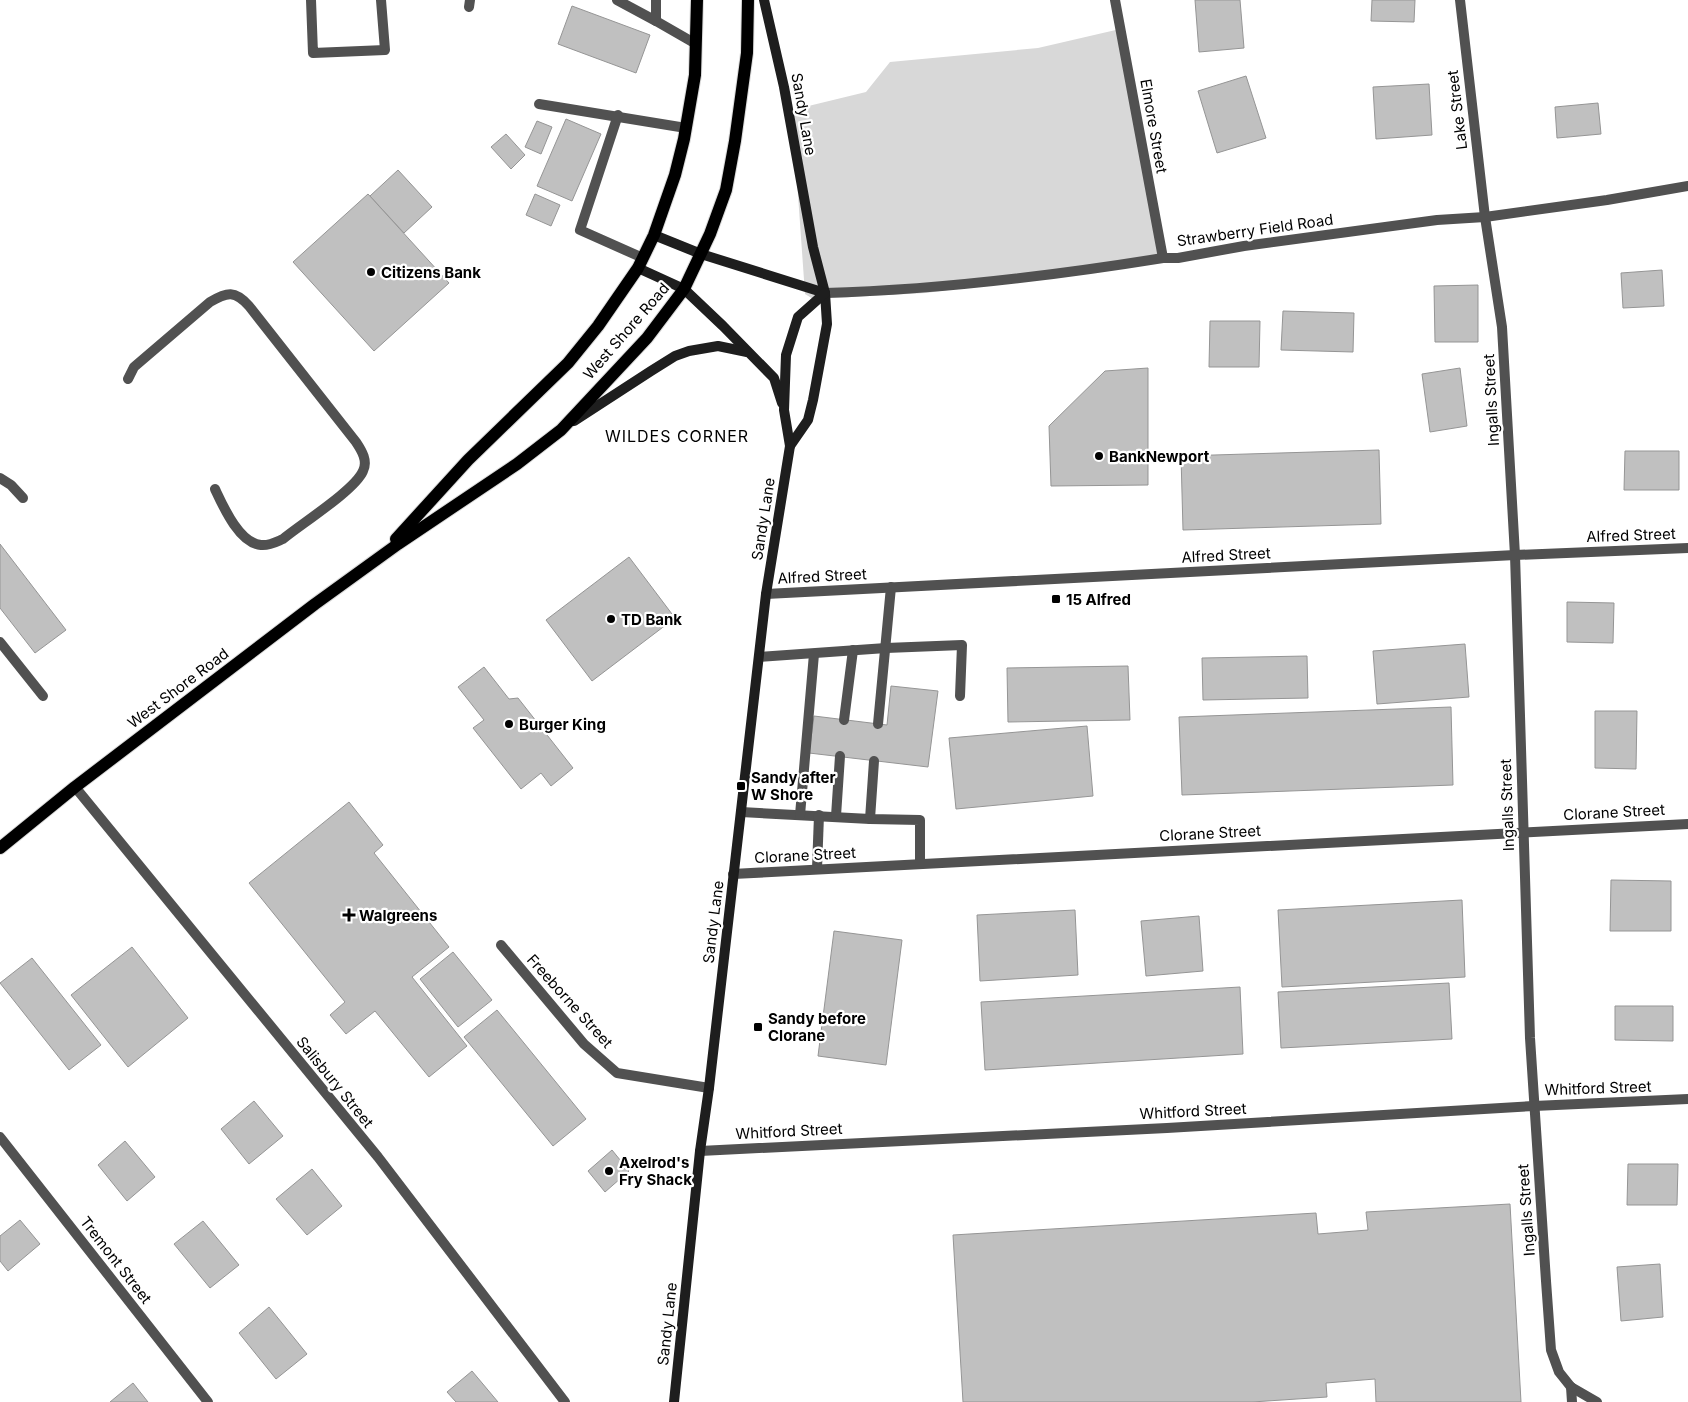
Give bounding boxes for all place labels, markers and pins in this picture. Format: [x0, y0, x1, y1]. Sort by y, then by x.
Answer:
place label: Citizens Bank [381, 263, 481, 282]
marker: Citizens Bank [365, 266, 377, 278]
place label: BankNewport [1109, 447, 1210, 466]
marker: BankNewport [1093, 450, 1105, 462]
place label: 15 Alfred [1066, 590, 1131, 609]
marker: 15 Alfred [1050, 593, 1062, 605]
place label: TD Bank [621, 610, 682, 629]
marker: TD Bank [605, 613, 617, 625]
place label: Burger King [519, 715, 606, 734]
marker: Burger King [503, 718, 515, 730]
place label: Sandy after W Shore [751, 768, 836, 804]
marker: Sandy after W Shore [735, 780, 747, 792]
place label: Walgreens [359, 906, 437, 925]
marker: Walgreens [343, 909, 355, 921]
place label: Sandy before Clorane [768, 1009, 866, 1045]
marker: Sandy before Clorane [752, 1021, 764, 1033]
place label: Axelrod's Fry Shack [619, 1153, 692, 1189]
marker: Axelrod's Fry Shack [603, 1165, 615, 1177]

